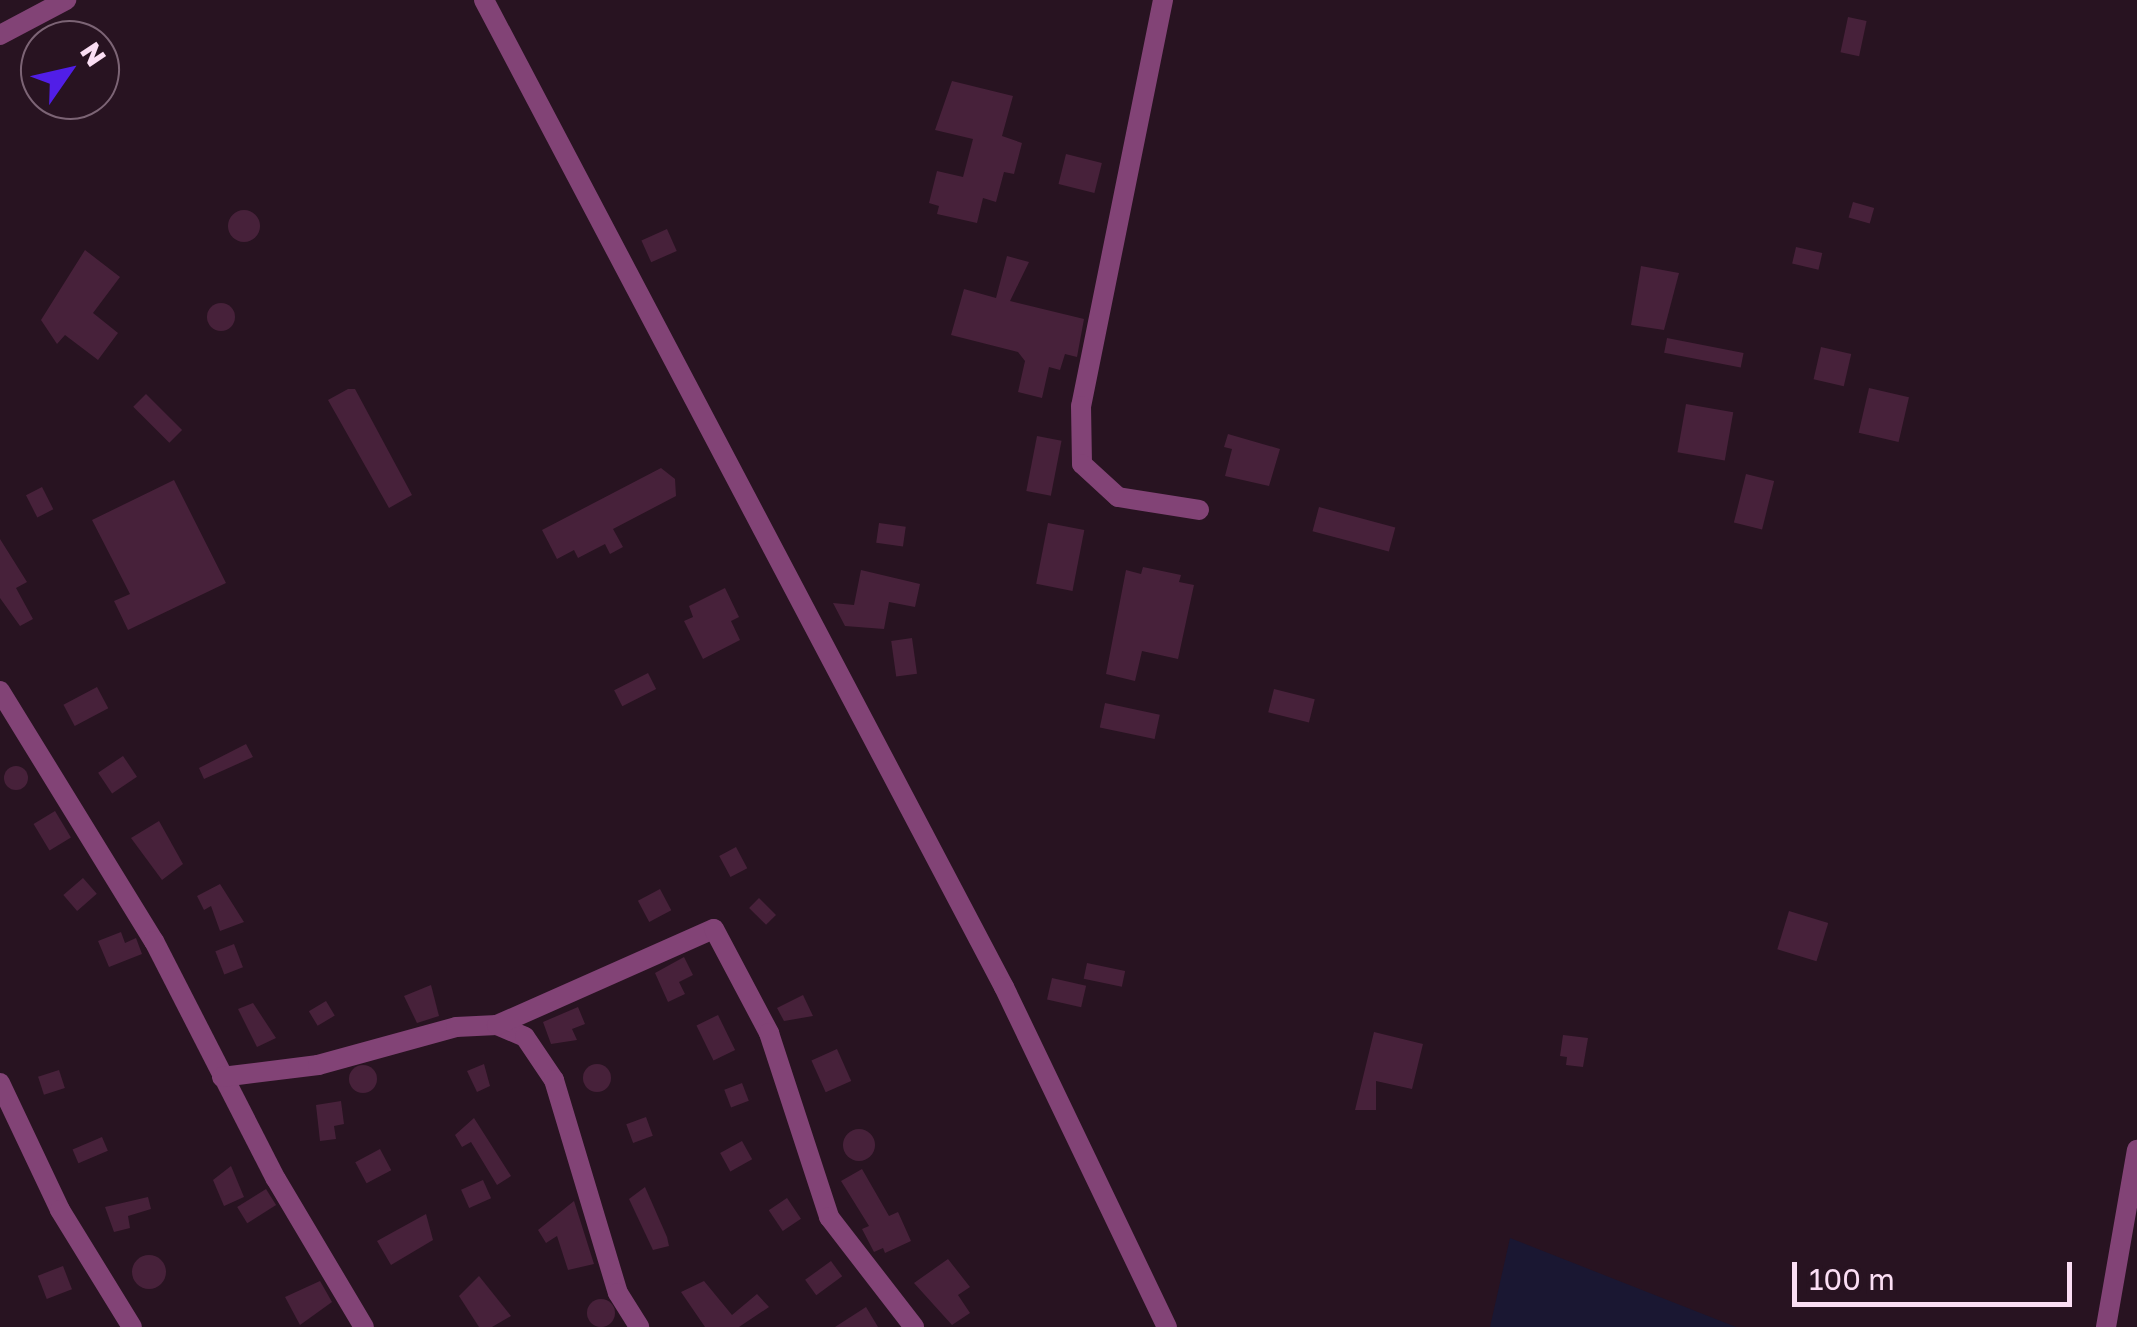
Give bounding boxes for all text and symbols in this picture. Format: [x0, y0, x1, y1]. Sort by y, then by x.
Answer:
north arrow [20, 20, 120, 120]
text: N [74, 36, 113, 72]
scale bar [1797, 1242, 2077, 1304]
text: 100 m [1809, 1261, 1895, 1297]

